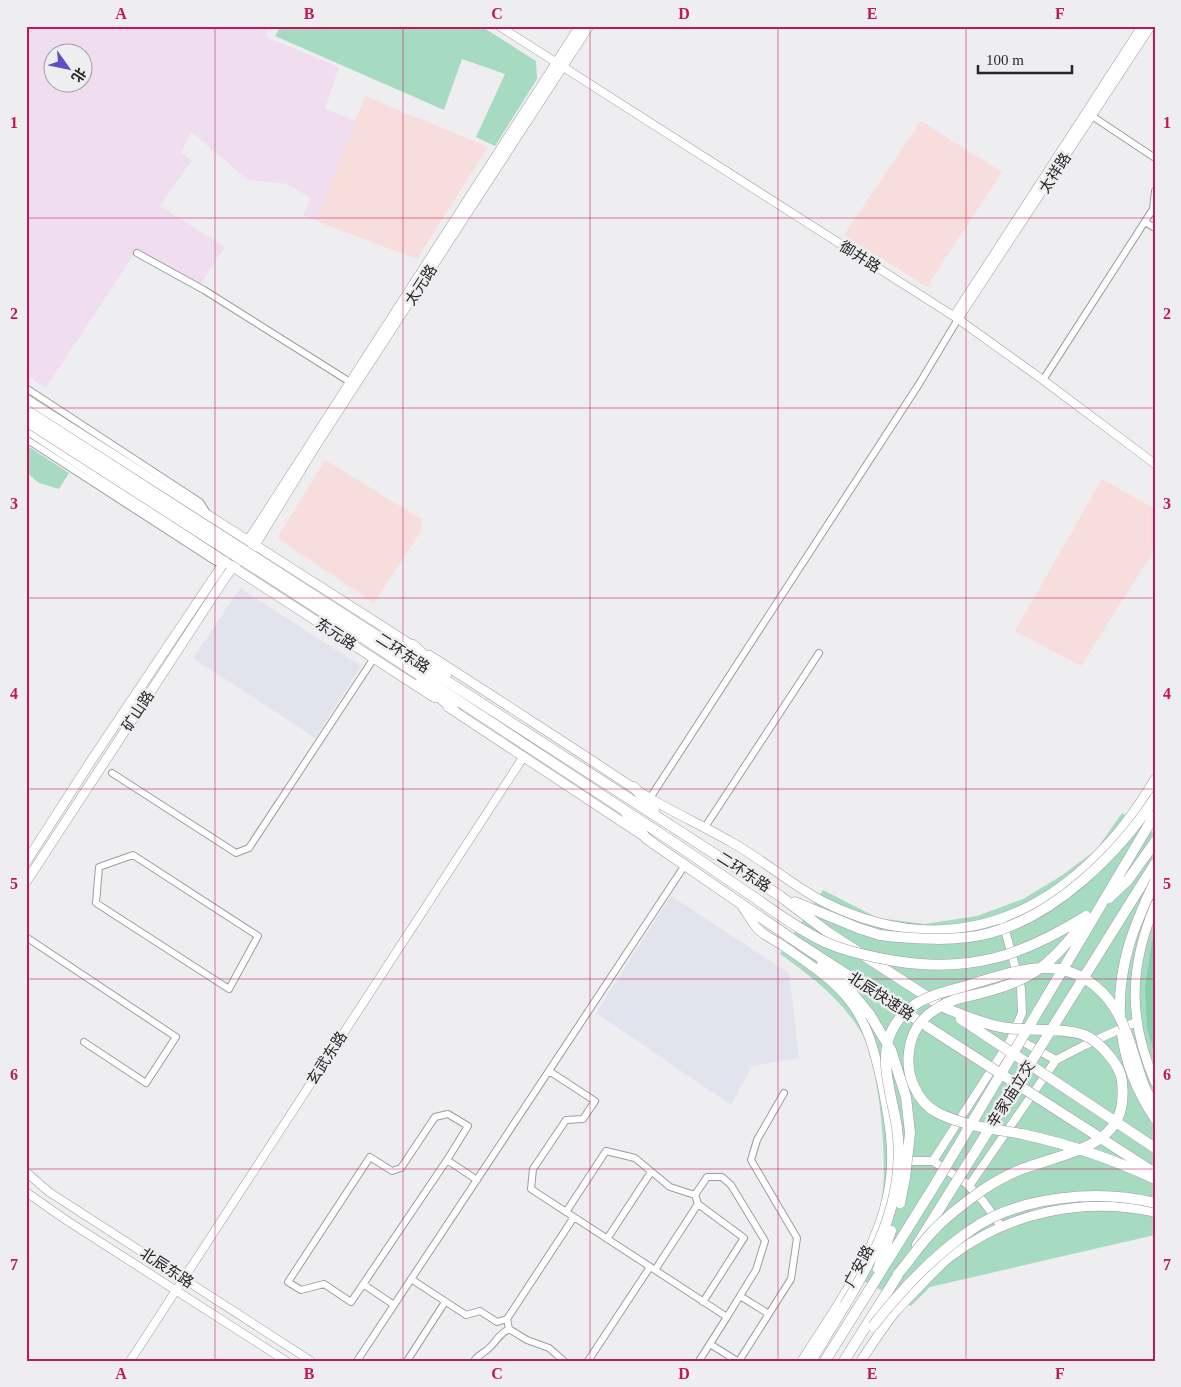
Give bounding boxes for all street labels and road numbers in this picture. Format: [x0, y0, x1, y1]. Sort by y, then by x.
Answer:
street label: 太祥路 [1036, 150, 1074, 196]
street label: 御井路 [837, 237, 884, 276]
street label: 太元路 [402, 262, 440, 308]
street label: 东元路 [313, 615, 359, 653]
street label: 二环东路 [373, 630, 433, 676]
street label: 矿山路 [119, 688, 157, 734]
street label: 二环东路 [714, 849, 774, 895]
street label: 北辰快速路 [845, 968, 917, 1023]
street label: 玄武东路 [304, 1028, 350, 1088]
street label: 辛家庙立交 [984, 1058, 1038, 1130]
street label: 广安路 [841, 1242, 877, 1290]
street label: 北辰东路 [137, 1244, 197, 1291]

